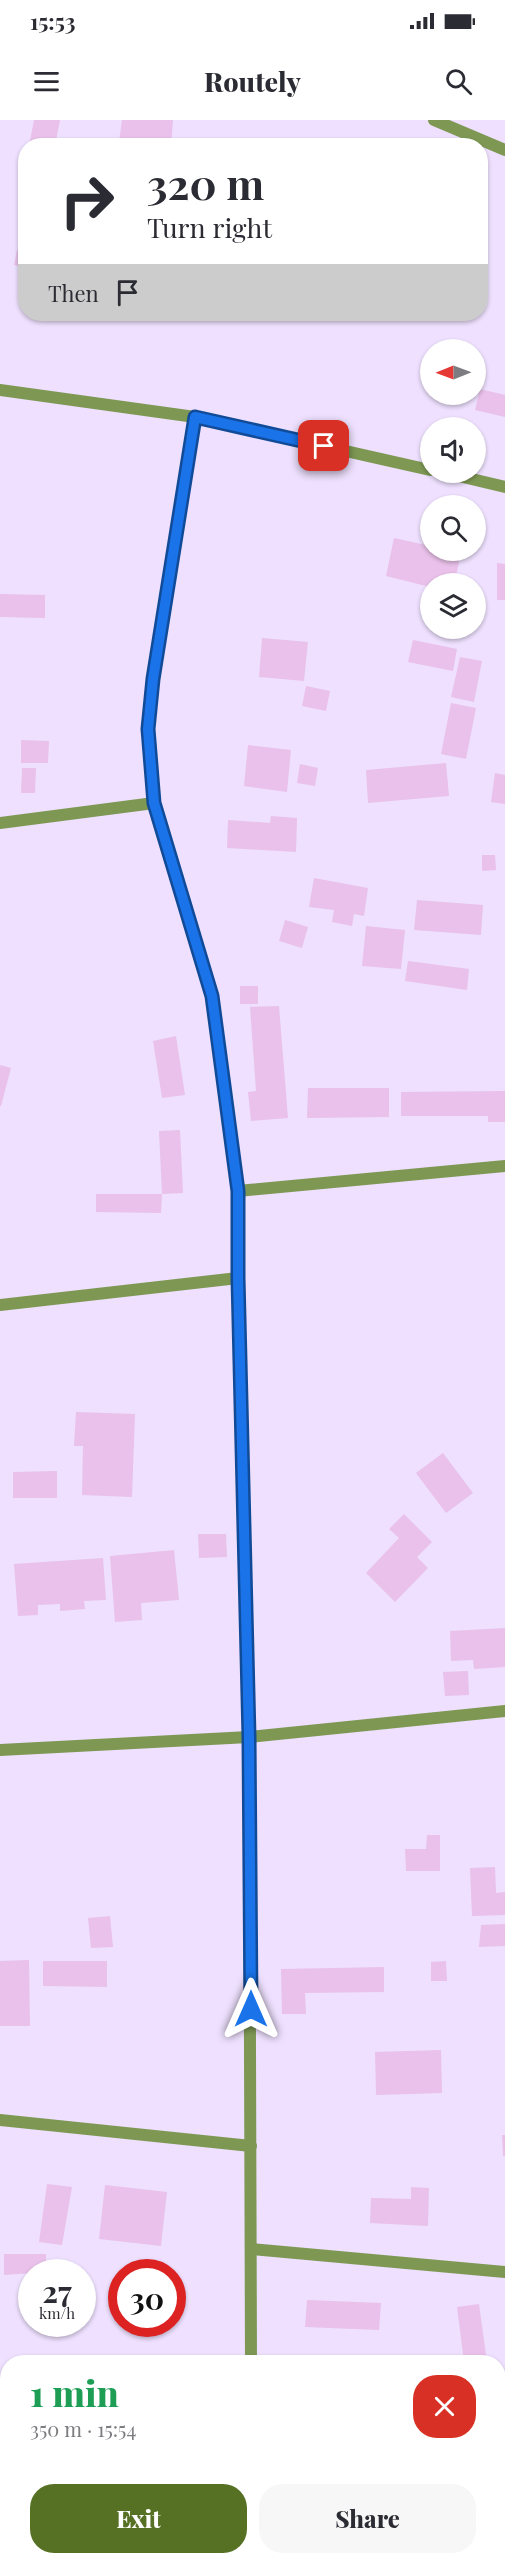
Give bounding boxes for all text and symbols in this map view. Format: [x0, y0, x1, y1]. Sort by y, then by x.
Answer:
text: 15:53 [30, 6, 76, 36]
text: Routely [204, 63, 301, 99]
icon: menu [30, 65, 63, 98]
icon: search [442, 65, 475, 98]
text: 320 m [147, 155, 264, 211]
icon: right [48, 162, 126, 240]
text: Turn right [147, 209, 272, 245]
icon: arrive [111, 276, 144, 309]
text: Then [48, 278, 99, 308]
north arrow [420, 339, 486, 405]
map controls [420, 339, 486, 639]
button: sound [420, 417, 486, 483]
pin [298, 420, 349, 471]
icon: arrive [307, 429, 340, 462]
button: search [420, 495, 486, 561]
button: layers [420, 573, 486, 639]
position arrow [219, 1977, 283, 2041]
speed limit sign: 30 [108, 2259, 186, 2337]
text: 27 [42, 2271, 72, 2311]
text: km/h [39, 2303, 75, 2323]
text: 1 min [30, 2368, 119, 2416]
button: close [413, 2375, 476, 2438]
text: 350 m · 15:54 [30, 2415, 136, 2442]
button: Exit [30, 2484, 247, 2553]
button: Share [259, 2484, 476, 2553]

